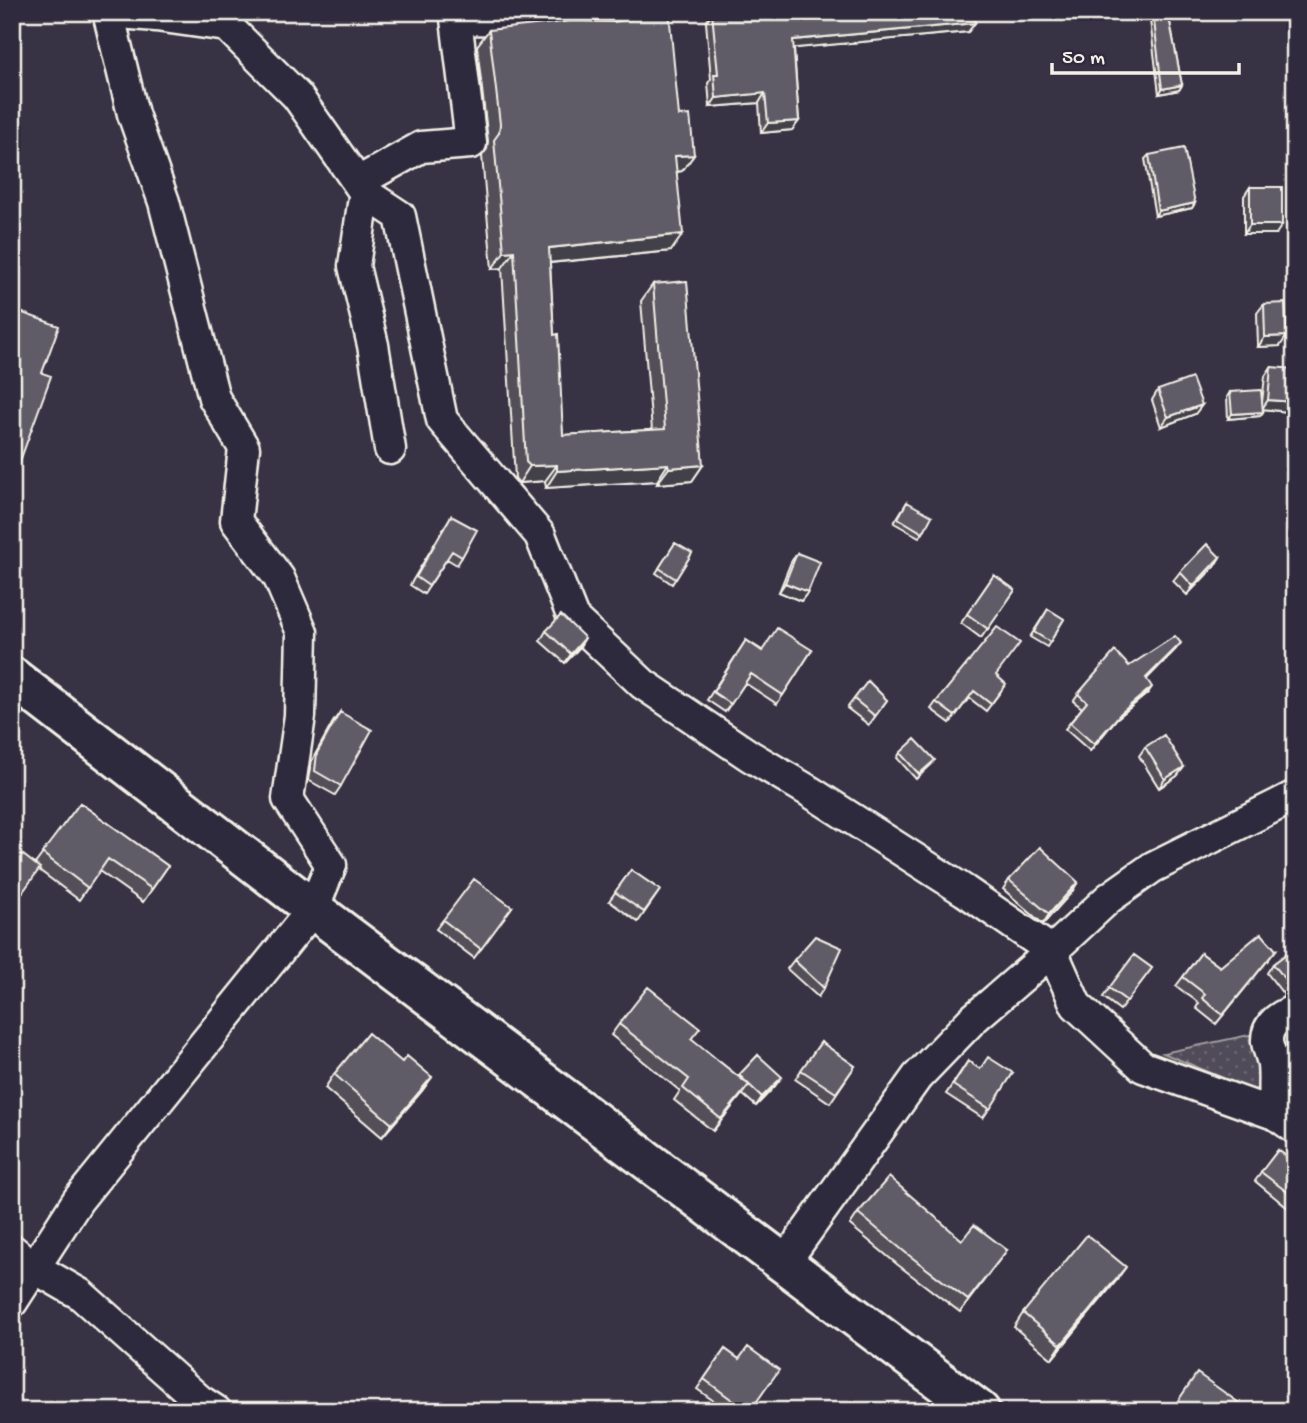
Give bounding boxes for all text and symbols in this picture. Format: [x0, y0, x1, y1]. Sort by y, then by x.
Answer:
scale bar [1052, 32, 1239, 76]
text: 50 m [1062, 47, 1105, 72]

